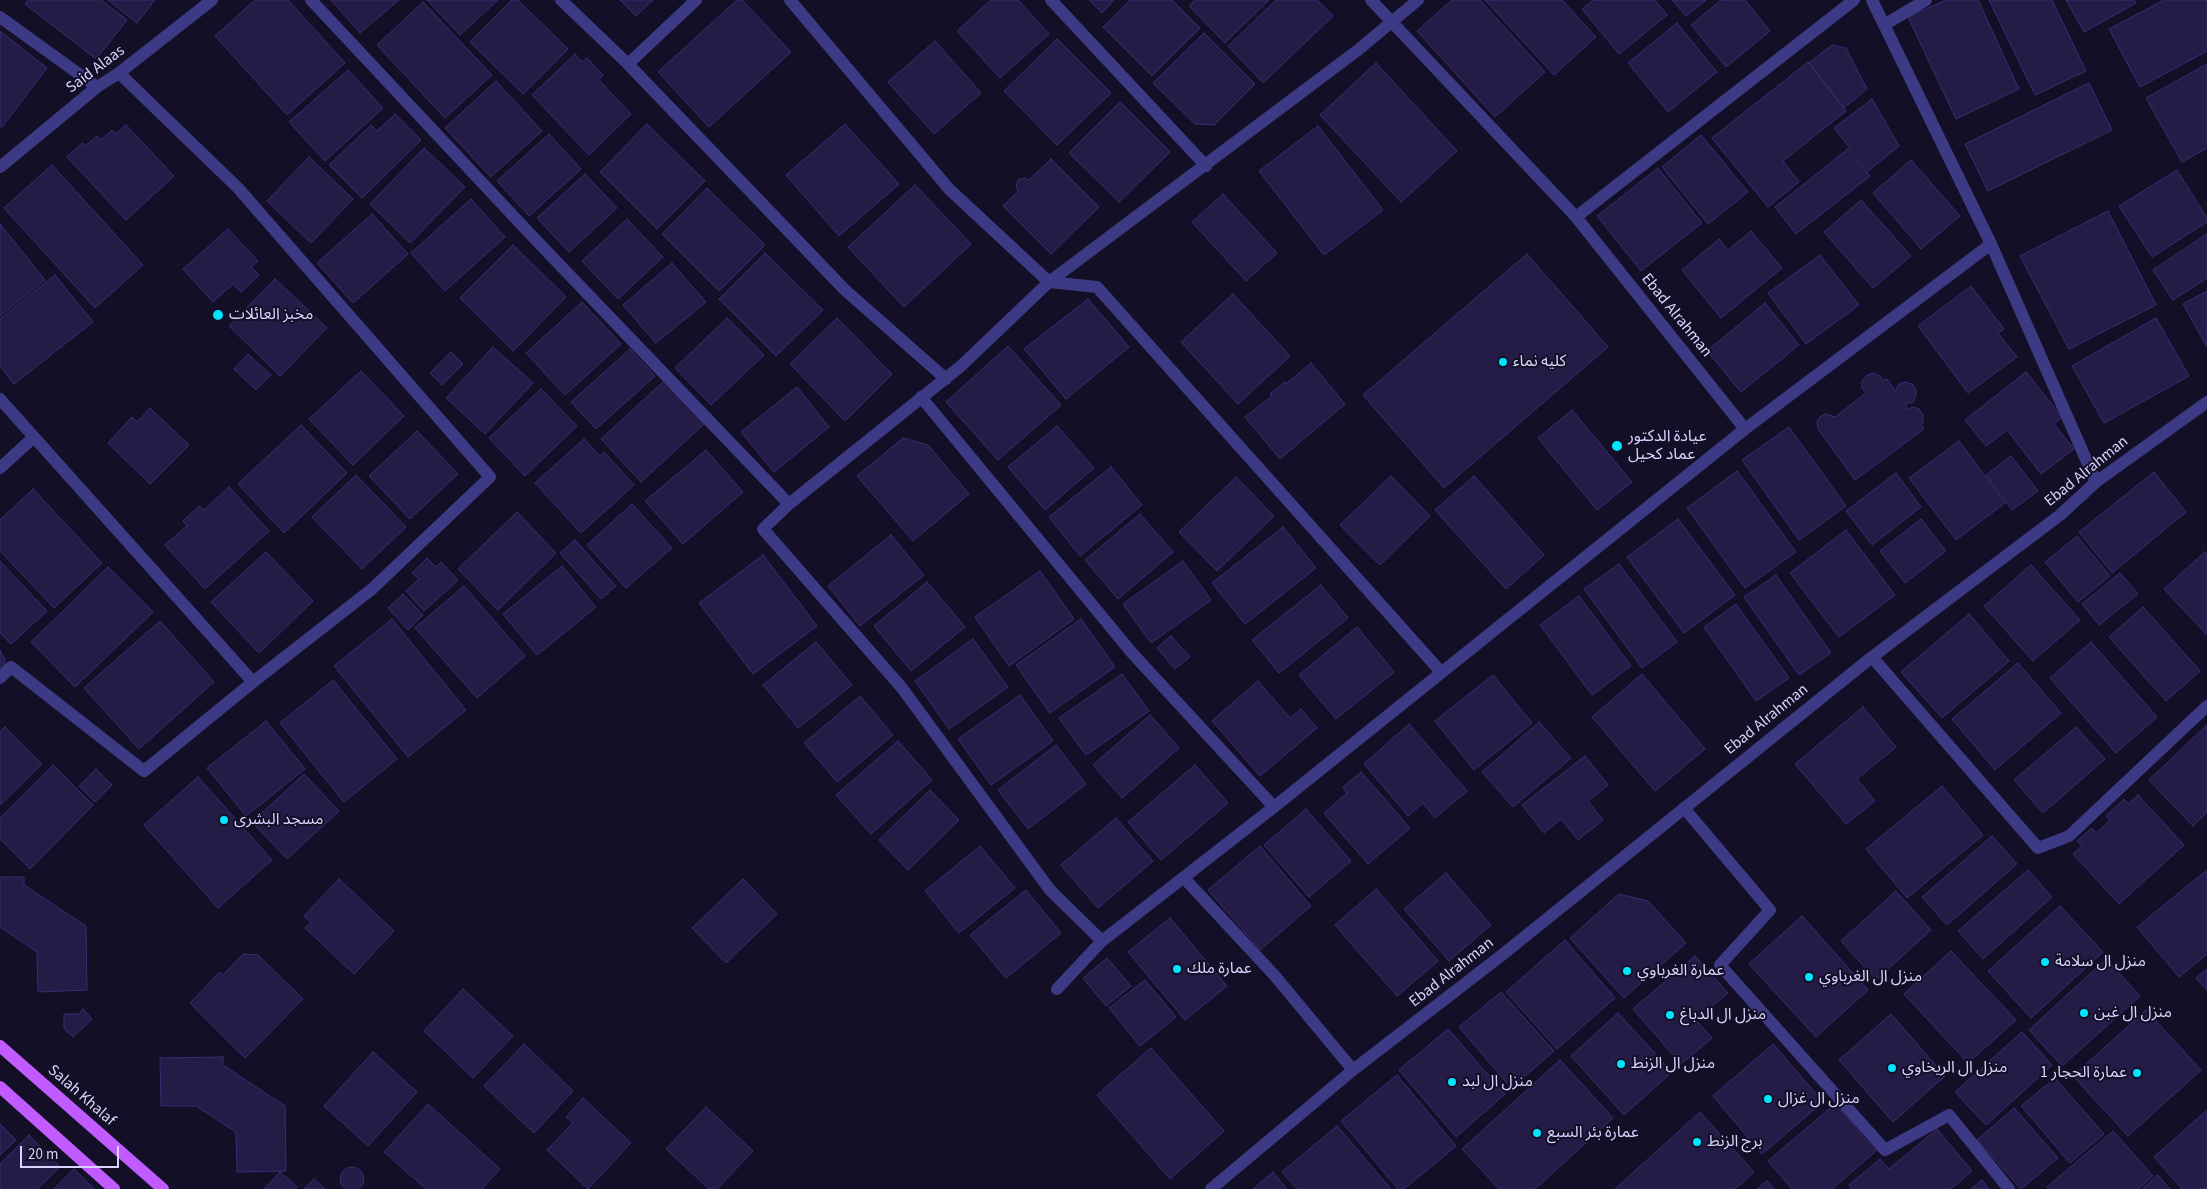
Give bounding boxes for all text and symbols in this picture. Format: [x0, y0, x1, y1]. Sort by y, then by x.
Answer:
street label: Said Alaas [63, 42, 129, 98]
street label: Ebad Alrahman [1636, 270, 1716, 362]
place label: مخبز العائلات [229, 305, 313, 325]
marker: مخبز العائلات [211, 308, 225, 322]
place label: كليه نماء [1513, 352, 1566, 372]
marker: كليه نماء [1497, 356, 1509, 368]
place label: عيادة الدكتور عماد كحيل [1628, 427, 1706, 465]
street label: Ebad Alrahman [2041, 432, 2133, 512]
marker: عيادة الدكتور عماد كحيل [1610, 439, 1624, 453]
street label: Ebad Alrahman [1721, 680, 1813, 760]
place label: مسجد البشرى [234, 810, 323, 830]
marker: مسجد البشرى [218, 814, 230, 826]
street label: Ebad Alrahman [1406, 934, 1498, 1012]
place label: منزل ال سلامة [2055, 952, 2146, 972]
marker: منزل ال سلامة [2039, 956, 2051, 968]
place label: عمارة ملك [1187, 959, 1252, 979]
place label: عمارة الغرباوي [1637, 961, 1724, 981]
marker: عمارة ملك [1171, 963, 1183, 975]
marker: عمارة الغرباوي [1621, 965, 1633, 977]
place label: منزل ال الغرباوي [1819, 967, 1922, 987]
marker: منزل ال الغرباوي [1803, 971, 1815, 983]
place label: منزل ال غبن [2094, 1003, 2172, 1023]
place label: منزل ال الدباغ [1680, 1005, 1766, 1025]
marker: منزل ال غبن [2078, 1007, 2090, 1019]
marker: منزل ال الدباغ [1664, 1009, 1676, 1021]
place label: منزل ال الزنط [1631, 1054, 1715, 1074]
marker: منزل ال الزنط [1615, 1058, 1627, 1070]
place label: منزل ال الريخاوي [1902, 1058, 2007, 1078]
street label: Salah Khalaf [43, 1061, 119, 1131]
marker: منزل ال الريخاوي [1886, 1062, 1898, 1074]
place label: عمارة الحجار 1 [2040, 1063, 2127, 1083]
marker: عمارة الحجار 1 [2131, 1067, 2143, 1079]
place label: منزل ال لبد [1462, 1072, 1533, 1092]
marker: منزل ال لبد [1446, 1076, 1458, 1088]
place label: منزل ال غزال [1778, 1089, 1860, 1109]
marker: منزل ال غزال [1762, 1093, 1774, 1105]
place label: عمارة بئر السبع [1547, 1123, 1639, 1143]
marker: عمارة بئر السبع [1531, 1127, 1543, 1139]
place label: برج الزنط [1707, 1132, 1762, 1152]
scale bar [22, 1136, 121, 1168]
marker: برج الزنط [1691, 1136, 1703, 1148]
text: 20 m [28, 1144, 58, 1165]

